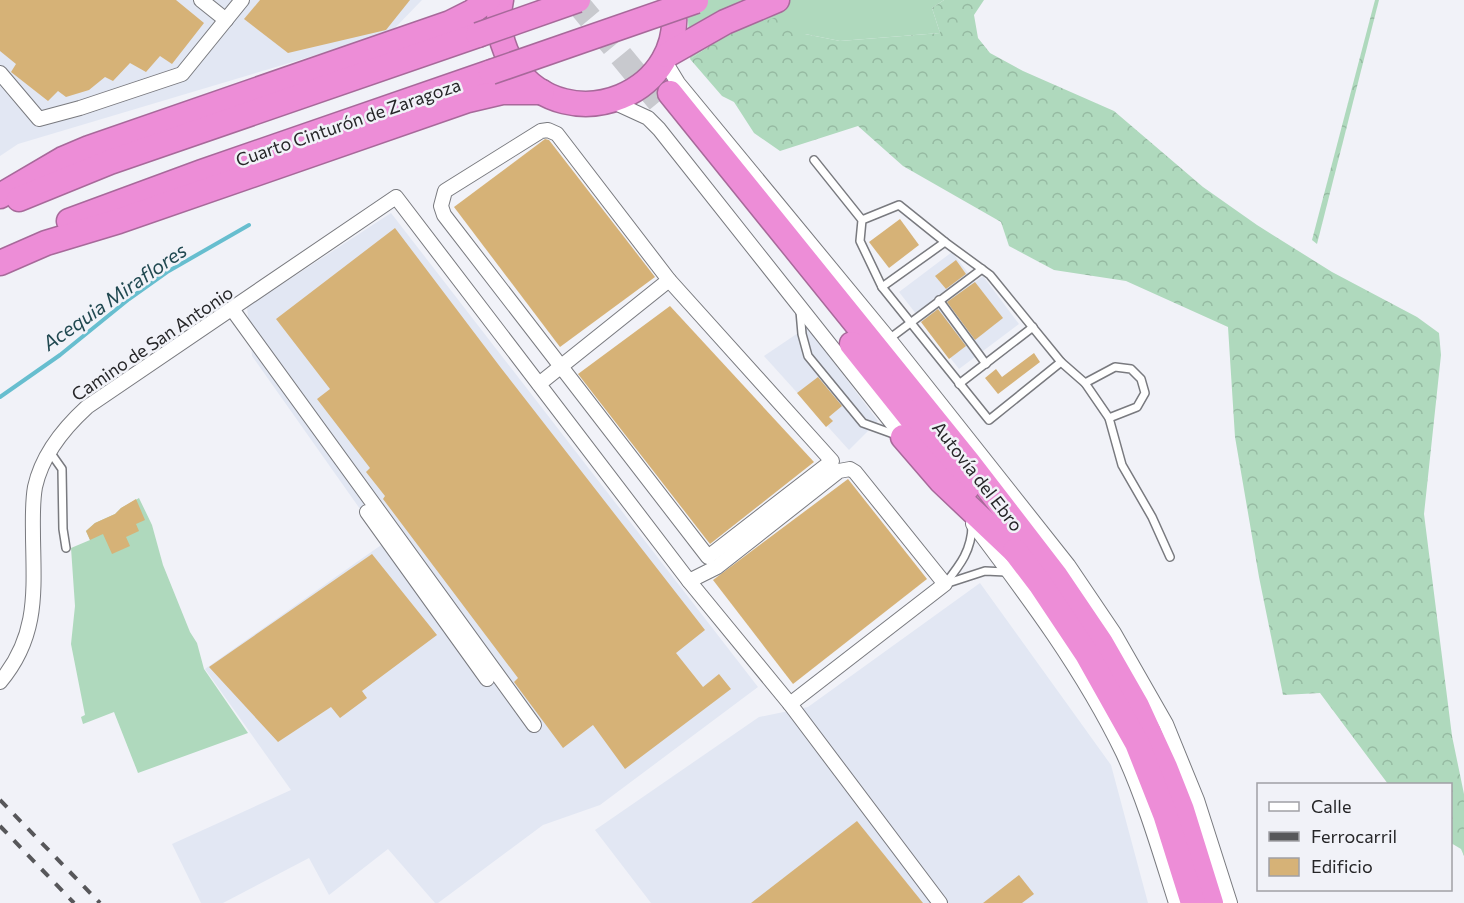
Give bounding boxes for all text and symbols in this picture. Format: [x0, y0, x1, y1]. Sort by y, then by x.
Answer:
street label: Cuarto Cinturón de Zaragoza [233, 73, 463, 171]
water label: Acequia Miraflores [36, 237, 191, 355]
street label: Camino de San Antonio [67, 281, 237, 405]
street label: Autovía del Ebro [928, 417, 1028, 535]
legend [1257, 783, 1452, 891]
text: Calle [1311, 795, 1351, 817]
text: Ferrocarril [1311, 825, 1397, 847]
text: Edificio [1311, 855, 1373, 877]

